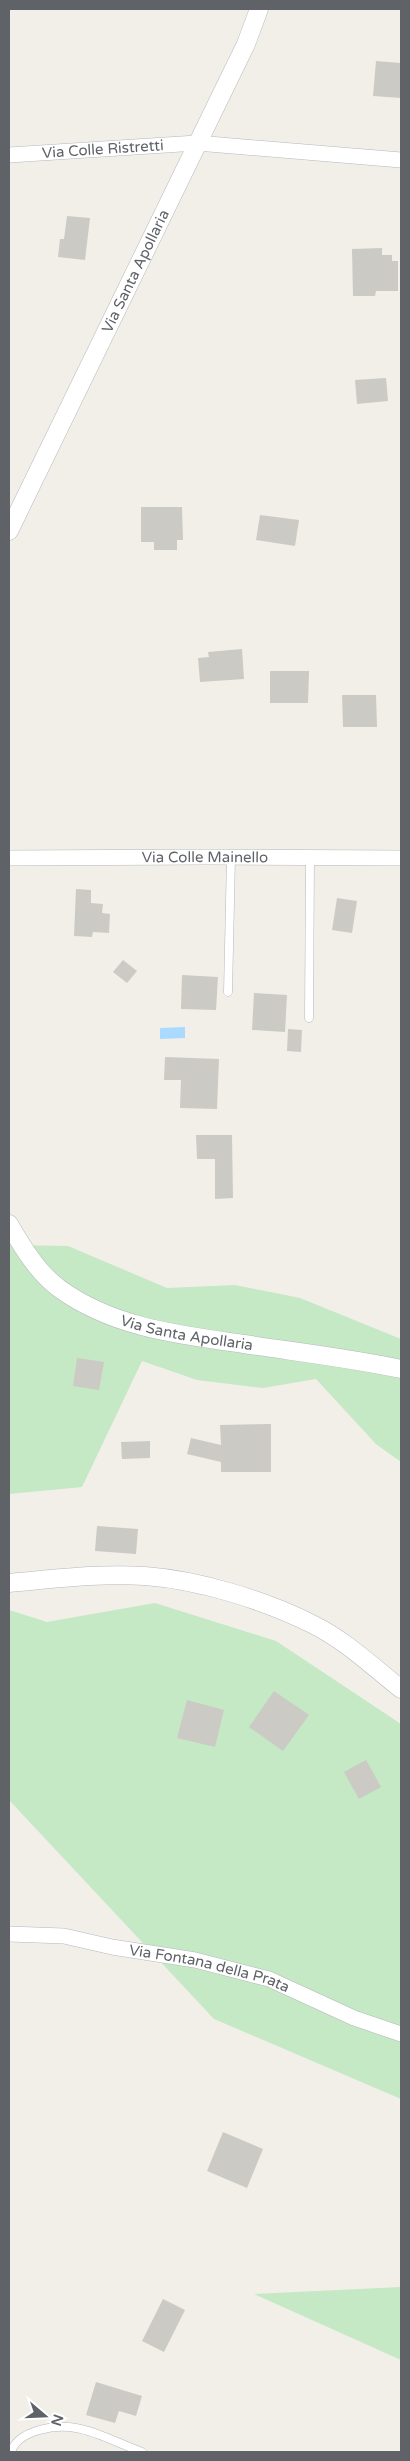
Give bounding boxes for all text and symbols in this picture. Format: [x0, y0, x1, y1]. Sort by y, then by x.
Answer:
street label: Via Colle Ristretti [41, 136, 164, 162]
street label: Via Santa Apollaria [98, 207, 173, 336]
street label: Via Colle Mainello [142, 848, 268, 866]
street label: Via Santa Apollaria [118, 1311, 254, 1354]
street label: Via Fontana della Prata [128, 1941, 292, 1996]
north arrow [20, 2391, 70, 2441]
text: N [47, 2412, 67, 2428]

